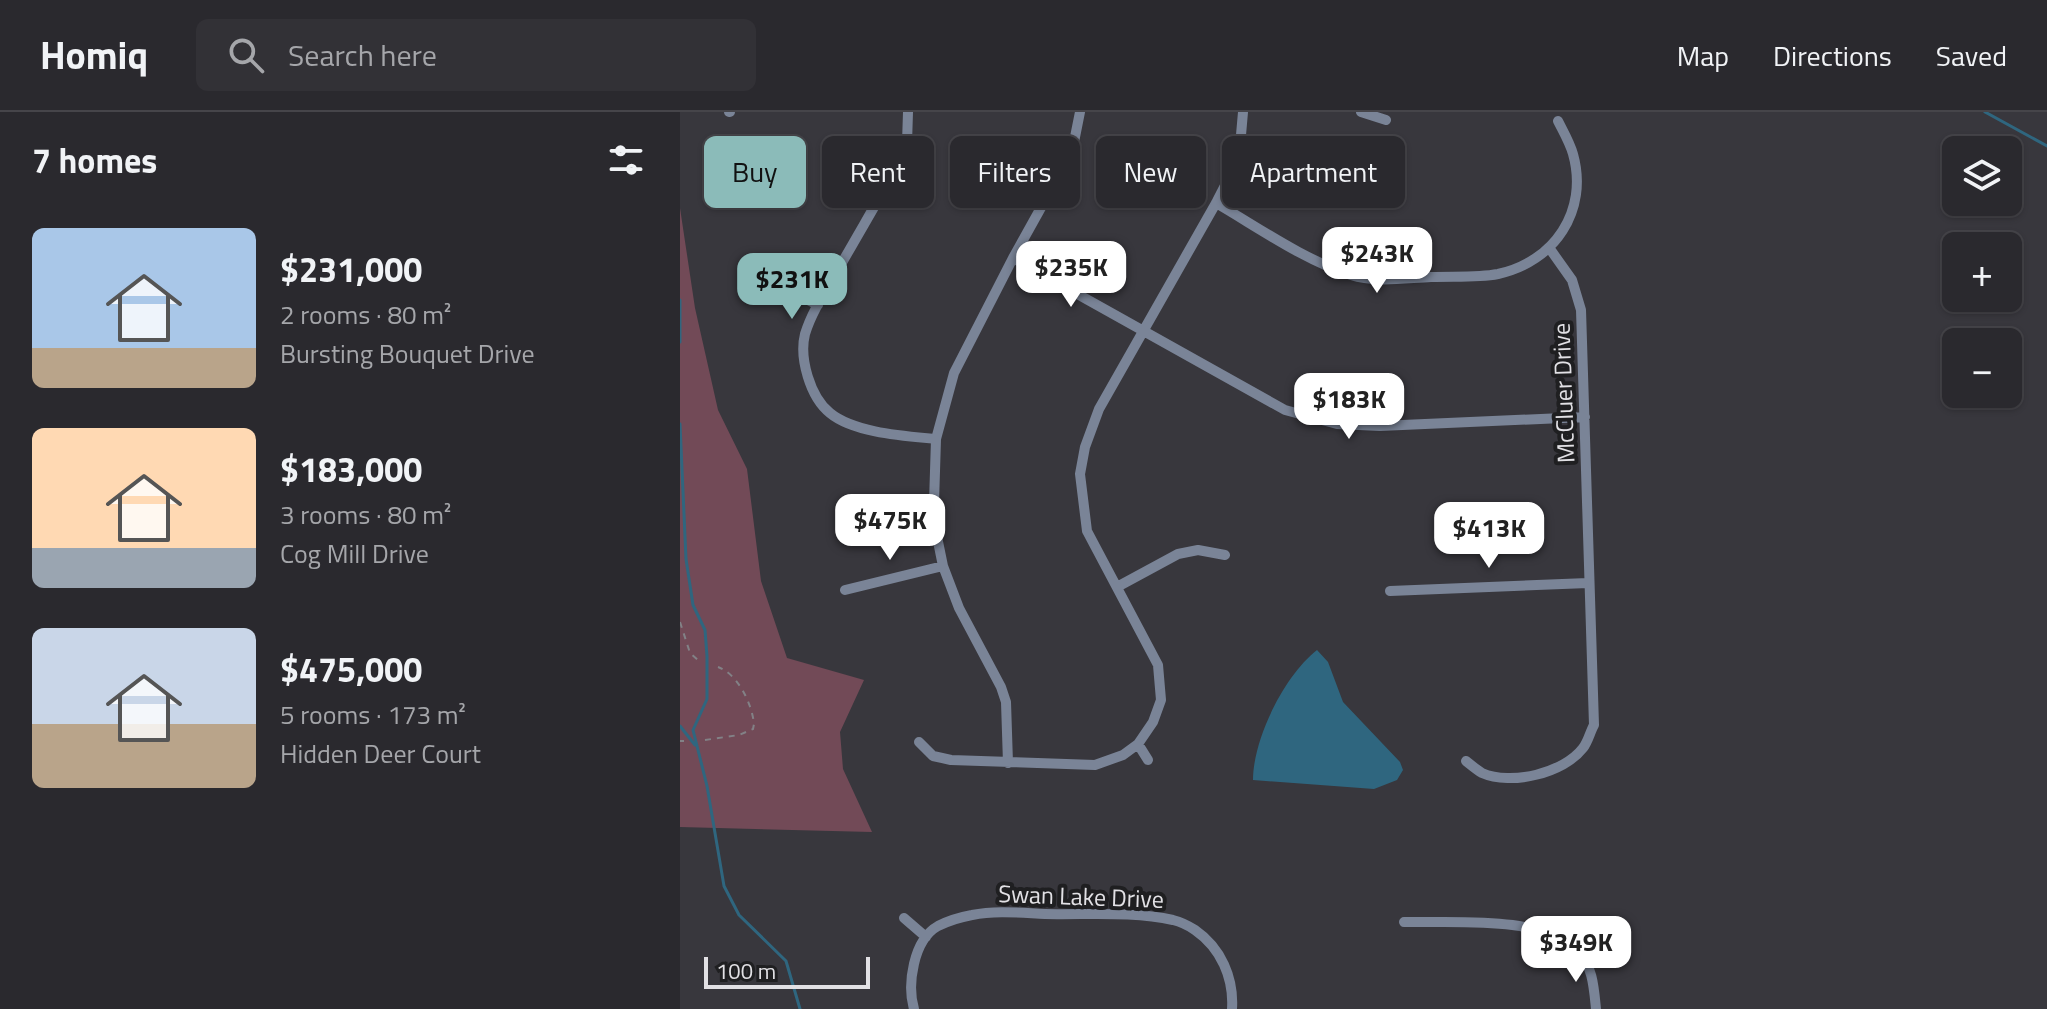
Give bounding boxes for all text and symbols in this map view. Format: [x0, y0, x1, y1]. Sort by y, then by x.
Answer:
search box [196, 19, 756, 91]
text: Homiq [40, 26, 148, 84]
text: Search here [288, 32, 437, 78]
icon: search [224, 33, 268, 77]
text: Map [1677, 34, 1729, 77]
text: Directions [1773, 34, 1892, 77]
text: Saved [1936, 34, 2007, 77]
text: 7 homes [32, 134, 157, 186]
chip: Buy [704, 136, 806, 208]
chip: Rent [822, 136, 934, 208]
chip: Filters [950, 136, 1080, 208]
chip: New [1096, 136, 1206, 208]
chip: Apartment [1222, 136, 1405, 208]
map controls [1942, 136, 2022, 408]
button: layers [1942, 136, 2022, 216]
icon: filters [604, 138, 648, 182]
pin: $243K [1321, 227, 1433, 295]
button: + [1942, 232, 2022, 312]
text: $243K [1340, 233, 1414, 272]
pin: $235K [1015, 241, 1127, 309]
text: $231,000 [280, 243, 422, 295]
text: $235K [1034, 247, 1108, 286]
pin: $231K [736, 253, 848, 321]
text: $231K [755, 259, 829, 298]
icon: home [96, 260, 192, 356]
text: 2 rooms · 80 m² [280, 295, 451, 334]
street label: McCluer Drive [1543, 322, 1583, 464]
button: − [1942, 328, 2022, 408]
text: Bursting Bouquet Drive [280, 334, 535, 373]
pin: $183K [1293, 373, 1405, 441]
text: $183K [1312, 379, 1386, 418]
text: $183,000 [280, 443, 422, 495]
icon: home [96, 460, 192, 556]
pin: $475K [834, 494, 946, 562]
text: 3 rooms · 80 m² [280, 495, 451, 534]
text: $475K [853, 500, 927, 539]
pin: $413K [1433, 502, 1545, 570]
text: $413K [1452, 508, 1526, 547]
text: Cog Mill Drive [280, 534, 429, 573]
text: $475,000 [280, 643, 422, 695]
icon: home [96, 660, 192, 756]
text: 5 rooms · 173 m² [280, 695, 466, 734]
text: Hidden Deer Court [280, 734, 481, 773]
street label: Swan Lake Drive [998, 875, 1164, 917]
pin: $349K [1520, 916, 1632, 984]
text: $349K [1539, 922, 1613, 961]
scale bar [704, 953, 870, 989]
text: 100 m [716, 954, 776, 988]

